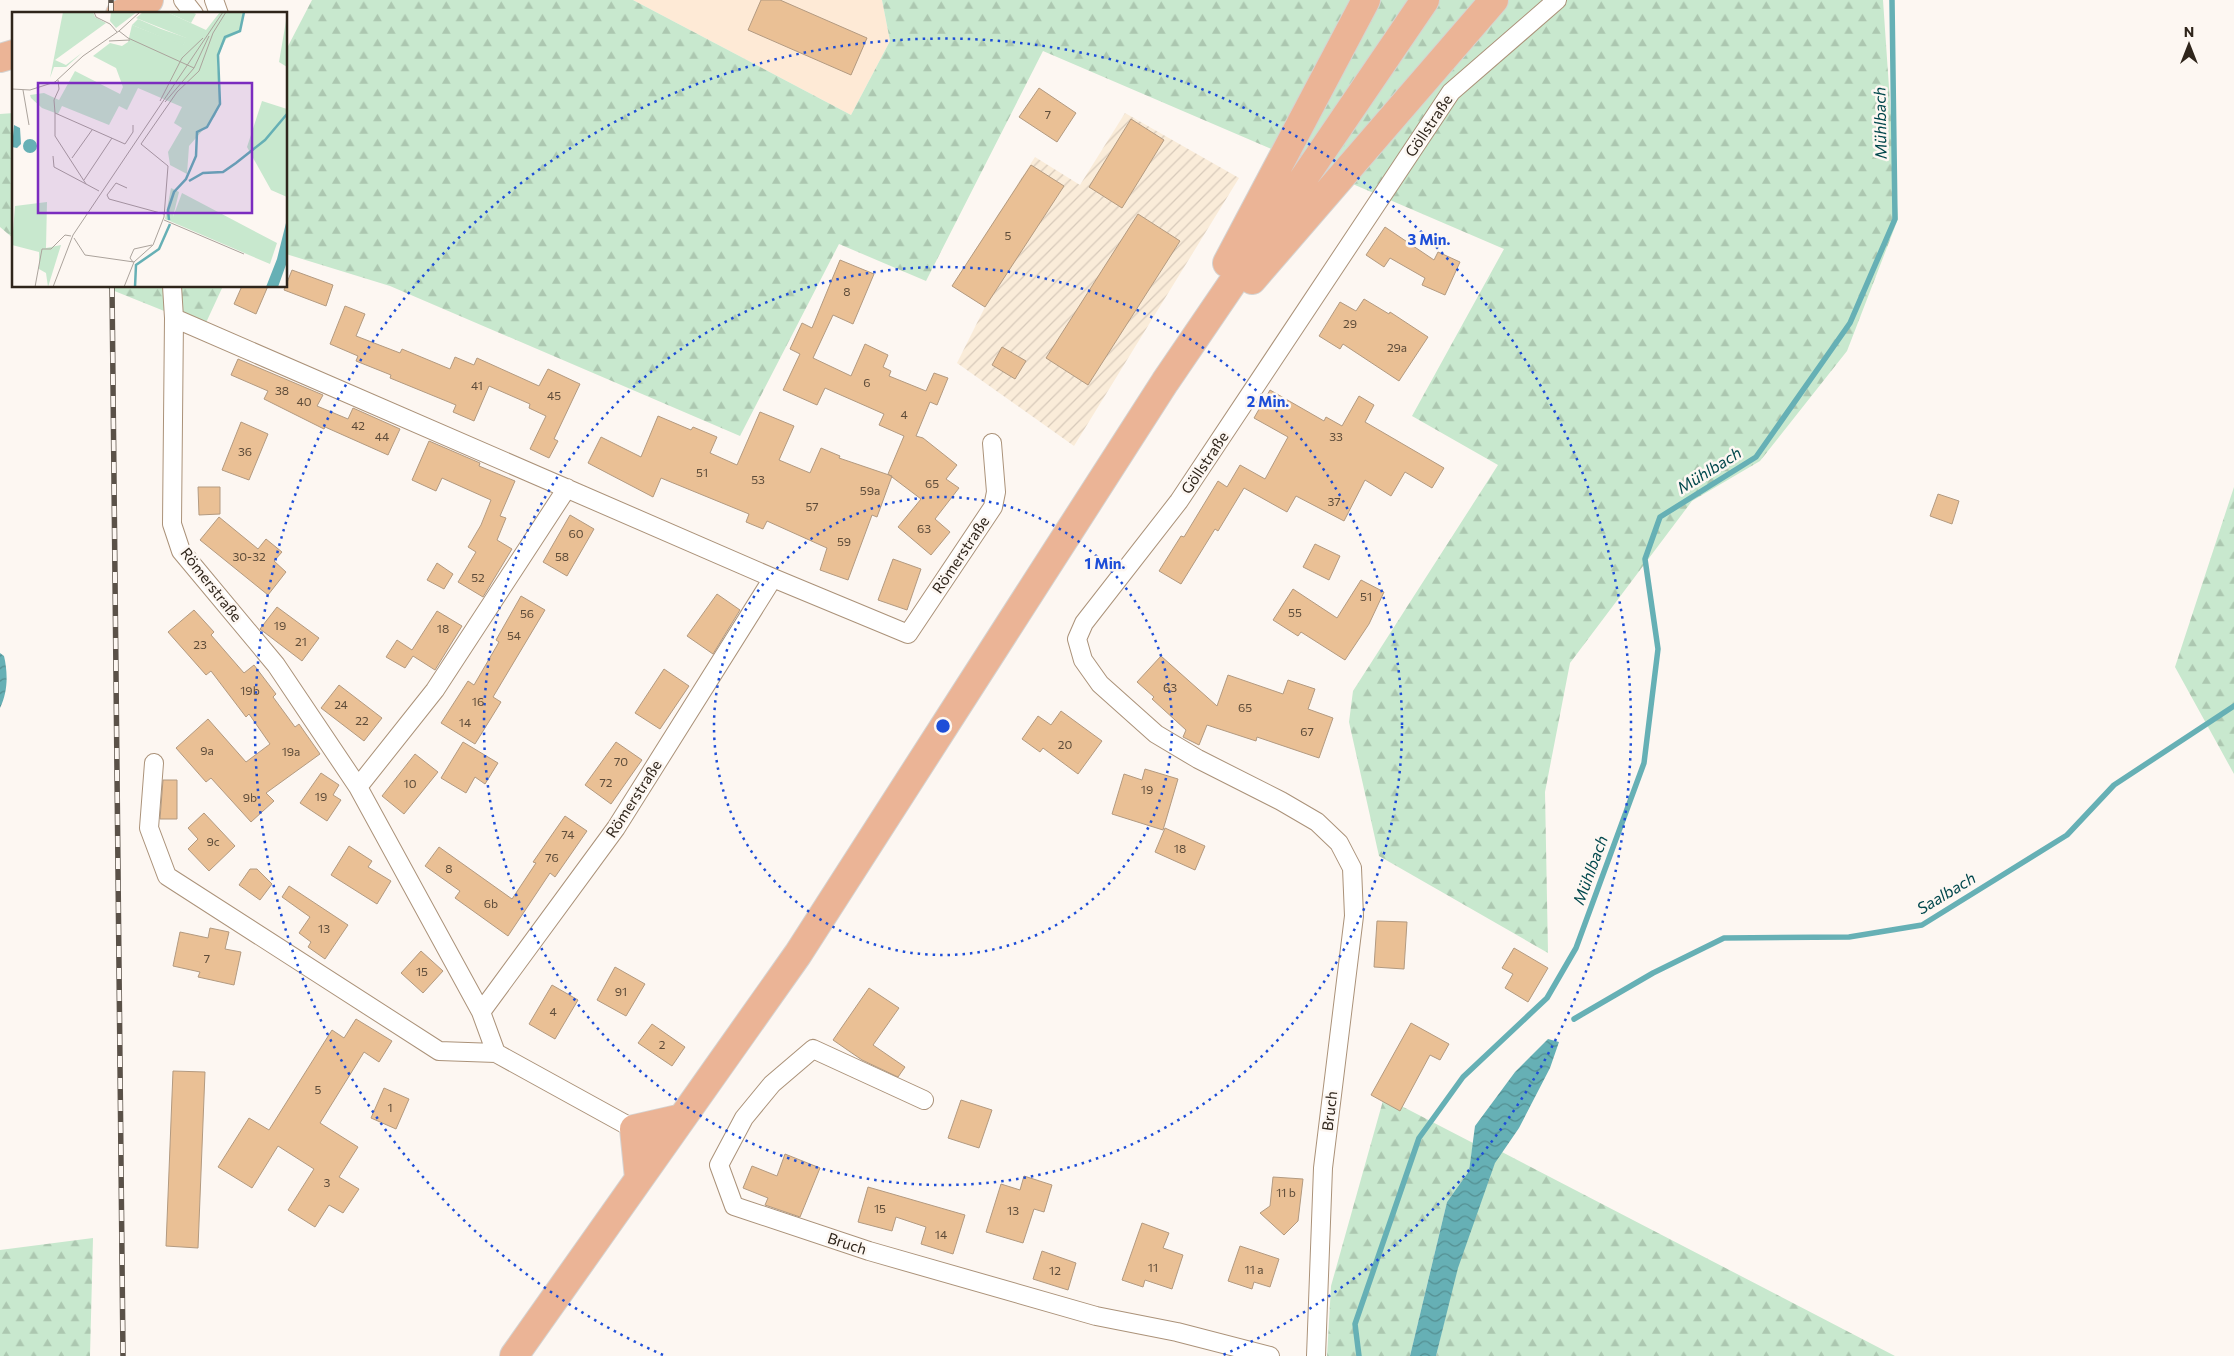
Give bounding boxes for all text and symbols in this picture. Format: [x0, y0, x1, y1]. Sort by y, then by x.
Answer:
inset map [12, 12, 288, 288]
north arrow [2164, 20, 2214, 70]
text: N [2184, 23, 2194, 40]
water label: Mühlbach [1869, 87, 1890, 159]
street label: Göllstraße [1401, 91, 1456, 160]
house number: 7 [1045, 107, 1051, 121]
house number: 5 [1005, 228, 1012, 242]
text: 3 Min. [1408, 230, 1450, 248]
house number: 8 [843, 284, 851, 298]
house number: 29 [1343, 316, 1357, 330]
house number: 29a [1387, 340, 1407, 354]
house number: 6 [863, 375, 871, 389]
house number: 41 [471, 378, 483, 392]
house number: 38 [275, 383, 289, 397]
house number: 45 [547, 388, 561, 402]
text: 2 Min. [1247, 392, 1289, 410]
house number: 40 [296, 394, 312, 408]
house number: 4 [900, 407, 908, 421]
house number: 42 [351, 418, 365, 432]
street label: Göllstraße [1177, 428, 1232, 497]
house number: 44 [375, 429, 389, 443]
house number: 33 [1329, 429, 1343, 443]
water label: Mühlbach [1673, 442, 1744, 497]
house number: 36 [238, 444, 252, 458]
house number: 51 [696, 465, 708, 479]
house number: 53 [751, 472, 765, 486]
house number: 65 [925, 476, 939, 490]
house number: 59a [860, 483, 880, 497]
house number: 37 [1327, 494, 1341, 508]
house number: 57 [805, 499, 819, 513]
street label: Römerstraße [928, 512, 993, 596]
house number: 63 [917, 521, 931, 535]
house number: 60 [568, 526, 584, 540]
house number: 59 [837, 534, 851, 548]
street label: Römerstraße [177, 544, 246, 625]
house number: 30-32 [232, 549, 266, 563]
house number: 58 [555, 549, 569, 563]
text: 1 Min. [1085, 554, 1125, 572]
house number: 52 [471, 570, 485, 584]
house number: 51 [1360, 589, 1372, 603]
house number: 55 [1288, 605, 1302, 619]
house number: 56 [520, 606, 534, 620]
house number: 19 [274, 618, 286, 632]
house number: 18 [437, 621, 449, 635]
house number: 54 [507, 628, 521, 642]
house number: 21 [295, 634, 307, 648]
house number: 23 [193, 637, 207, 651]
house number: 63 [1163, 680, 1177, 694]
house number: 19b [240, 683, 260, 697]
house number: 16 [472, 694, 484, 708]
house number: 24 [334, 697, 348, 711]
house number: 65 [1238, 700, 1252, 714]
house number: 22 [355, 713, 369, 727]
house number: 14 [459, 715, 471, 729]
centre of rings [934, 717, 952, 735]
house number: 67 [1300, 724, 1314, 738]
house number: 20 [1058, 737, 1072, 751]
house number: 9a [200, 743, 214, 757]
house number: 19a [282, 744, 300, 758]
house number: 70 [614, 754, 628, 768]
street label: Römerstraße [601, 756, 665, 841]
house number: 72 [600, 775, 613, 789]
house number: 10 [404, 776, 417, 790]
house number: 19 [1141, 782, 1153, 796]
house number: 19 [315, 789, 327, 803]
house number: 9b [243, 790, 257, 804]
house number: 74 [562, 827, 574, 841]
water label: Mühlbach [1568, 833, 1611, 907]
house number: 9c [206, 834, 220, 848]
house number: 18 [1174, 841, 1186, 855]
house number: 76 [545, 850, 559, 864]
house number: 8 [445, 861, 453, 875]
water label: Saalbach [1913, 868, 1979, 917]
house number: 6b [484, 896, 498, 910]
house number: 13 [318, 921, 330, 935]
house number: 7 [204, 951, 210, 965]
house number: 15 [416, 964, 428, 978]
house number: 91 [615, 984, 627, 998]
house number: 4 [549, 1004, 557, 1018]
house number: 2 [659, 1037, 666, 1051]
house number: 5 [315, 1082, 322, 1096]
street label: Bruch [1318, 1090, 1340, 1132]
house number: 1 [387, 1100, 393, 1114]
house number: 3 [324, 1175, 331, 1189]
house number: 11 b [1276, 1185, 1296, 1199]
house number: 15 [874, 1201, 886, 1215]
house number: 13 [1007, 1203, 1019, 1217]
house number: 14 [935, 1227, 947, 1241]
street label: Bruch [825, 1228, 869, 1258]
house number: 11 [1148, 1260, 1158, 1274]
house number: 11 a [1245, 1262, 1263, 1276]
house number: 12 [1049, 1263, 1061, 1277]

